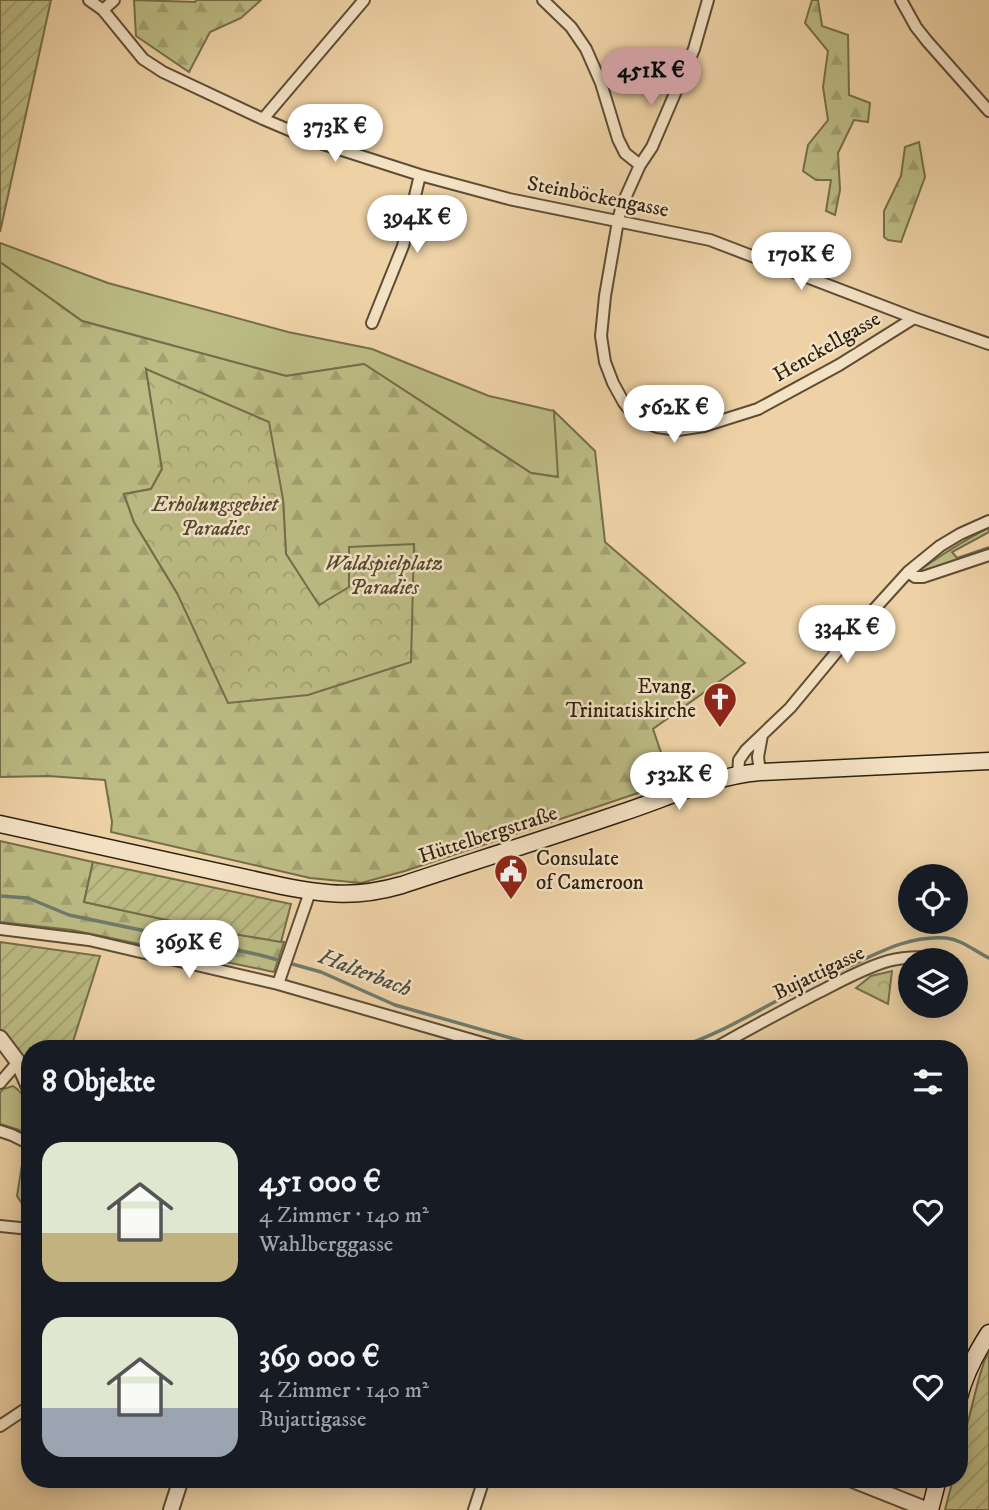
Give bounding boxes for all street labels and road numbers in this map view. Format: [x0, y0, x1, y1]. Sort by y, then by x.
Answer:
street label: Steinböckengasse [525, 171, 671, 224]
street label: Henckellgasse [769, 306, 885, 388]
street label: Hüttelbergstraße [415, 800, 561, 870]
street label: Bujattigasse [769, 940, 869, 1006]

